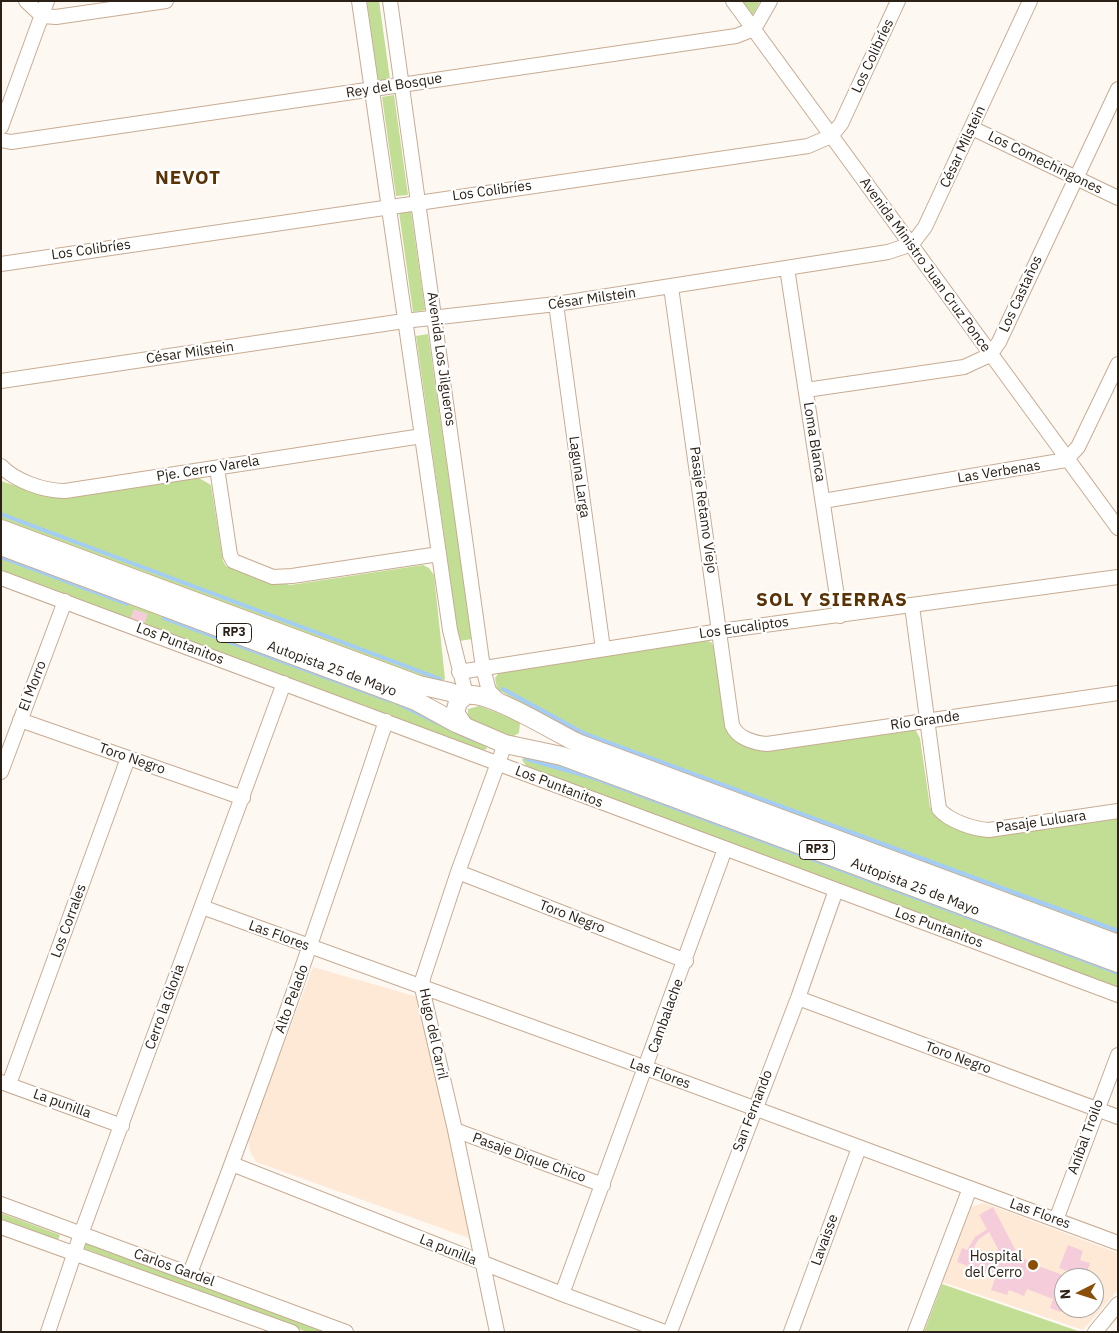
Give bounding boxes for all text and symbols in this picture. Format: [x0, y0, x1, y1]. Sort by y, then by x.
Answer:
street label: Los Colibríes [848, 16, 898, 96]
street label: Rey del Bosque [345, 70, 443, 102]
street label: César Milstein [937, 103, 989, 191]
street label: Los Comechingones [985, 128, 1105, 198]
district label: NEVOT [154, 168, 222, 190]
street label: Avenida Ministro Juan Cruz Ponce [856, 174, 994, 356]
street label: Los Colibríes [451, 177, 533, 205]
street label: Los Colibríes [50, 236, 132, 264]
street label: Los Castaños [996, 253, 1046, 335]
street label: César Milstein [547, 285, 637, 313]
street label: Avenida Los Jilgueros [423, 291, 459, 427]
street label: César Milstein [145, 339, 235, 367]
street label: Loma Blanca [799, 401, 829, 483]
street label: Laguna Larga [565, 435, 593, 519]
street label: Pasaje Retamo Viejo [686, 446, 720, 574]
street label: Pje. Cerro Varela [155, 453, 261, 485]
street label: Las Verbenas [956, 457, 1042, 487]
district label: SOL Y SIERRAS [754, 590, 910, 612]
street label: Los Eucaliptos [698, 613, 790, 643]
street label: Los Puntanitos [134, 620, 226, 668]
road number: RP3 [216, 624, 252, 642]
street label: Autopista 25 de Mayo [265, 638, 399, 700]
street label: El Morro [16, 658, 50, 714]
street label: Río Grande [889, 708, 961, 734]
street label: Toro Negro [97, 740, 167, 778]
street label: Los Puntanitos [513, 763, 605, 811]
street label: Pasaje Luluara [995, 807, 1087, 837]
road number: RP3 [800, 840, 834, 860]
street label: Autopista 25 de Mayo [848, 855, 982, 919]
street label: Los Corrales [48, 882, 90, 960]
street label: Toro Negro [537, 897, 607, 937]
street label: Los Puntanitos [893, 904, 985, 952]
street label: Las Flores [246, 917, 312, 955]
street label: Cerro la Gloria [142, 962, 188, 1052]
street label: Alto Pelado [272, 962, 312, 1036]
street label: Cambalache [645, 977, 687, 1055]
street label: Hugo del Carril [415, 987, 451, 1081]
street label: Toro Negro [923, 1038, 993, 1078]
street label: Las Flores [627, 1055, 693, 1093]
street label: San Fernando [730, 1068, 776, 1154]
street label: La punilla [31, 1086, 93, 1122]
street label: Aníbal Troilo [1065, 1097, 1107, 1177]
street label: Pasaje Dique Chico [470, 1130, 588, 1186]
street label: Las Flores [1007, 1195, 1073, 1233]
street label: Lavaisse [808, 1212, 842, 1268]
street label: La punilla [417, 1231, 479, 1269]
street label: Carlos Gardel [131, 1246, 217, 1290]
place label: Hospital del Cerro [965, 1249, 1022, 1282]
marker: Hospital del Cerro [1026, 1258, 1040, 1272]
north arrow [1054, 1268, 1104, 1318]
text: N [1056, 1288, 1074, 1300]

